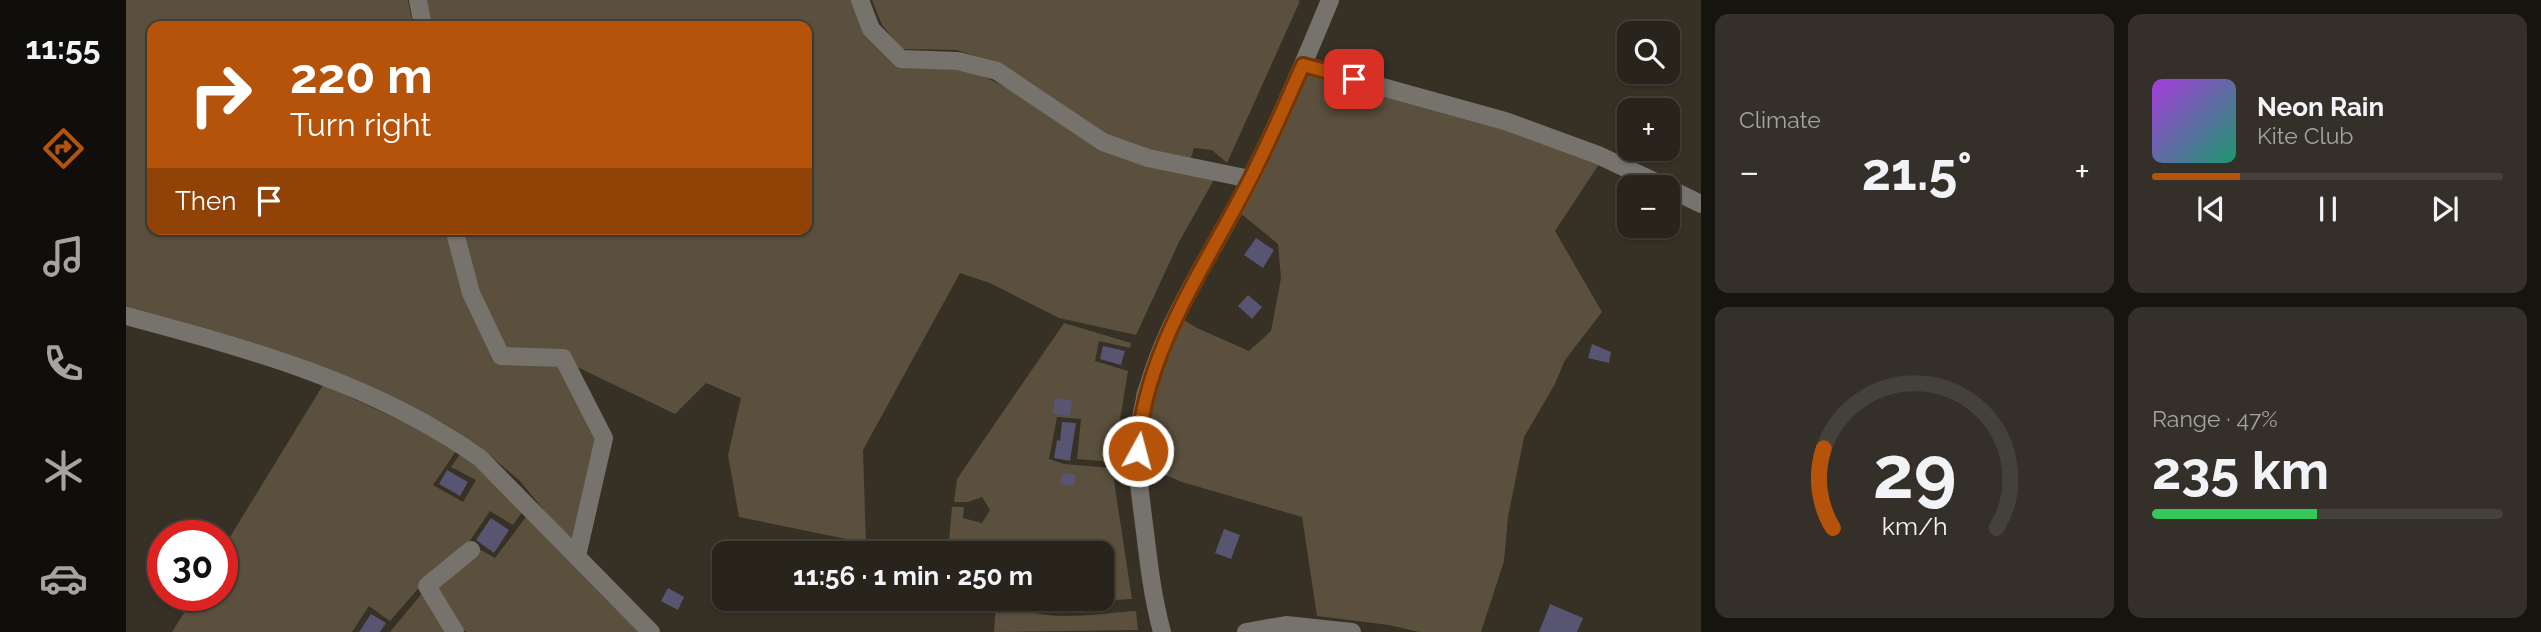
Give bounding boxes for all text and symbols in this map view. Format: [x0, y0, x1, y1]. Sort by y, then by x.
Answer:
map controls [1617, 21, 1680, 238]
button: search [1617, 21, 1680, 84]
text: 11:55 [26, 29, 100, 66]
text: 220 m [290, 47, 433, 104]
icon: right [175, 49, 266, 140]
pin [1324, 49, 1384, 109]
icon: arrive [1335, 60, 1373, 98]
text: Neon Rain [2257, 92, 2384, 122]
button: + [1617, 98, 1680, 161]
text: Turn right [290, 106, 431, 143]
text: Climate [1739, 106, 1821, 133]
text: Kite Club [2257, 122, 2354, 149]
icon: directions [39, 124, 88, 173]
text: 21.5° [1862, 141, 1972, 202]
text: − [1739, 149, 1759, 194]
text: + [2074, 149, 2090, 194]
button: − [1617, 175, 1680, 238]
icon: arrive [250, 182, 288, 220]
text: Then [175, 186, 236, 216]
icon: previous [2192, 190, 2230, 228]
icon: pause [2309, 190, 2347, 228]
icon: next [2426, 190, 2464, 228]
icon: music [39, 232, 88, 281]
icon: phone [39, 339, 88, 388]
text: Range · 47% [2152, 405, 2278, 432]
position arrow [1101, 414, 1175, 488]
text: 29 [1873, 431, 1956, 516]
text: 235 km [2152, 440, 2329, 501]
icon: climate [39, 446, 88, 495]
text: km/h [1882, 511, 1947, 541]
speed limit sign: 30 [147, 520, 238, 611]
icon: car [39, 554, 88, 603]
text: 11:56 · 1 min · 250 m [793, 561, 1033, 591]

